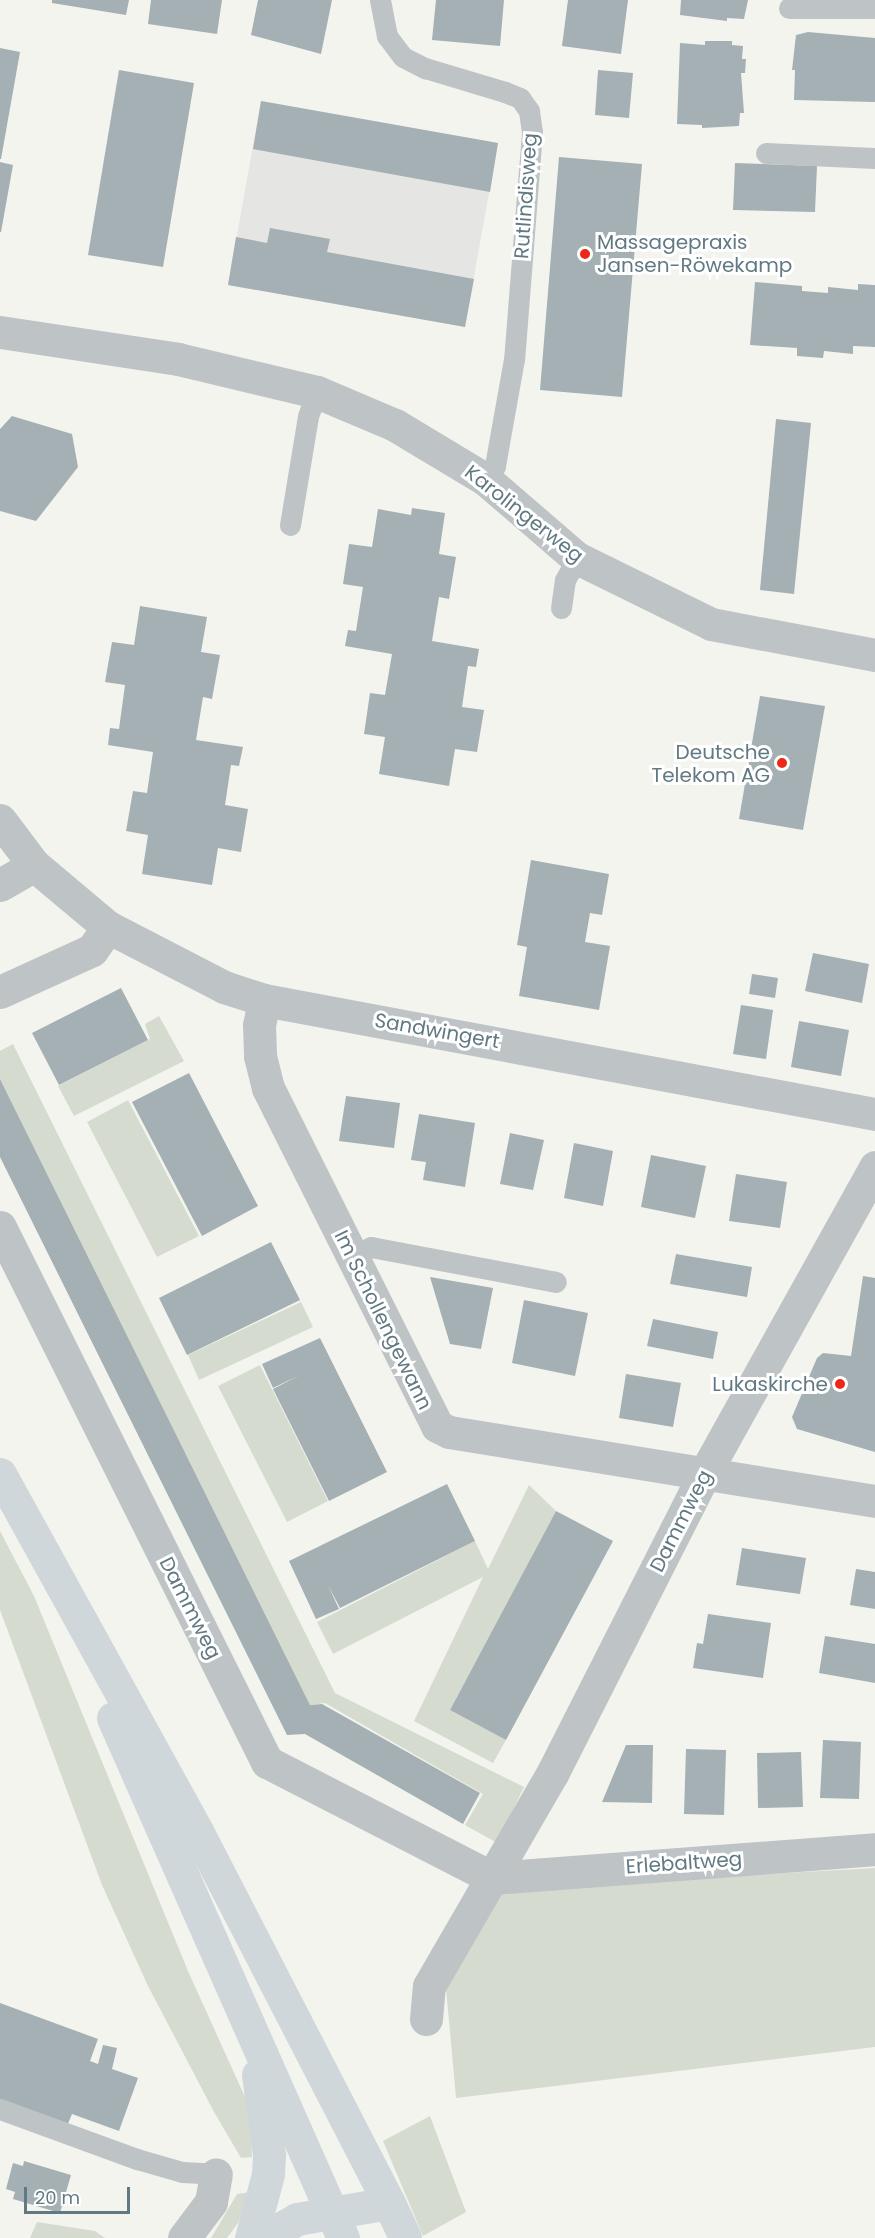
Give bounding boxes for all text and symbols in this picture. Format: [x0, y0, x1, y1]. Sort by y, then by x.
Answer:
street label: Rutlindisweg [510, 132, 542, 260]
place label: Massagepraxis Jansen-Röwekamp [597, 231, 792, 278]
marker: Massagepraxis Jansen-Röwekamp [578, 247, 592, 261]
street label: Karolingerweg [460, 460, 588, 568]
place label: Deutsche Telekom AG [651, 740, 770, 787]
marker: Deutsche Telekom AG [775, 756, 789, 770]
street label: Sandwingert [373, 1008, 501, 1054]
street label: Im Schollengewann [329, 1226, 437, 1414]
place label: Lukaskirche [712, 1372, 828, 1396]
marker: Lukaskirche [833, 1377, 847, 1391]
street label: Dammweg [645, 1466, 717, 1576]
street label: Dammweg [154, 1553, 226, 1663]
street label: Erlebaltweg [625, 1847, 743, 1879]
scale bar [27, 2175, 134, 2213]
text: 20 m [35, 2185, 80, 2210]

